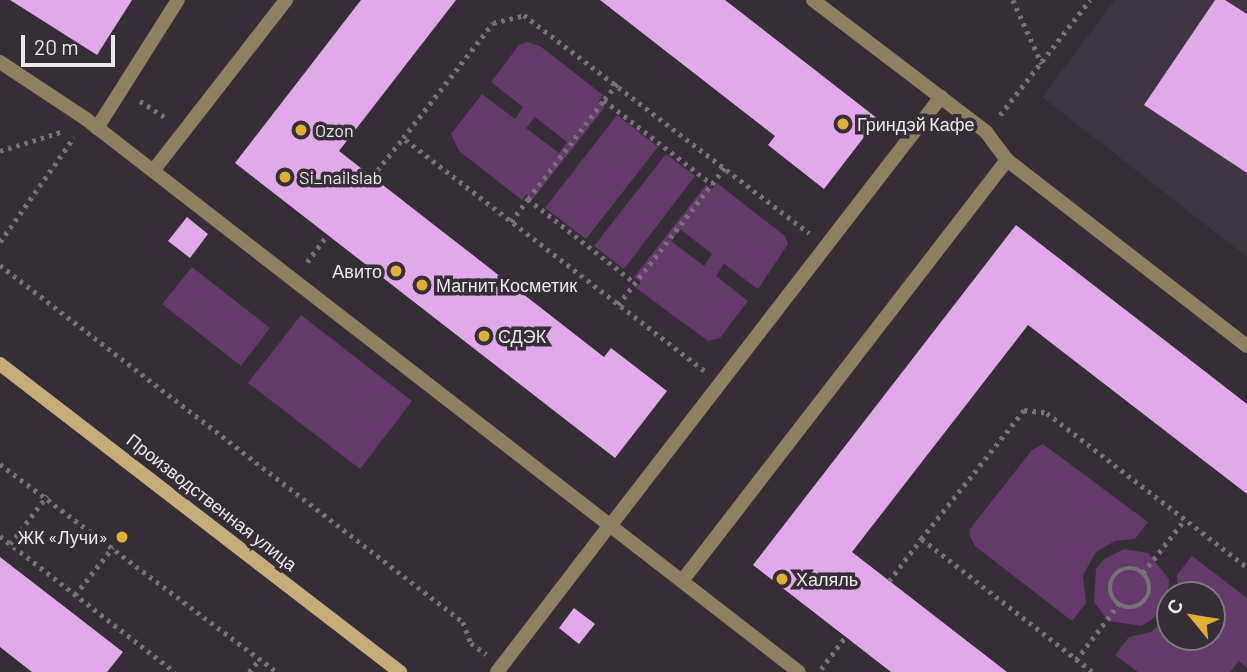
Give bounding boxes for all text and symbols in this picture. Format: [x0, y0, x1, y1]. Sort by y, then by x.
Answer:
scale bar [24, 21, 119, 65]
text: 20 m [34, 34, 79, 59]
place label: Гриндэй Кафе [857, 113, 975, 135]
marker: Гриндэй Кафе [835, 116, 851, 132]
place label: Ozon [315, 119, 354, 141]
marker: Ozon [293, 122, 309, 138]
place label: Si_nailslab [299, 166, 382, 188]
marker: Si_nailslab [277, 169, 293, 185]
place label: Авито [332, 260, 382, 282]
marker: Авито [388, 263, 404, 279]
place label: Магнит Косметик [436, 274, 577, 296]
marker: Магнит Косметик [414, 277, 430, 293]
place label: СДЭК [498, 325, 546, 347]
marker: СДЭК [476, 328, 492, 344]
street label: Производственная улица [123, 429, 301, 575]
place label: ЖК «Лучи» [17, 526, 108, 548]
marker: ЖК «Лучи» [114, 529, 130, 545]
place label: Халяль [796, 568, 858, 590]
marker: Халяль [774, 571, 790, 587]
north arrow [1156, 581, 1226, 651]
text: С [1161, 595, 1188, 618]

